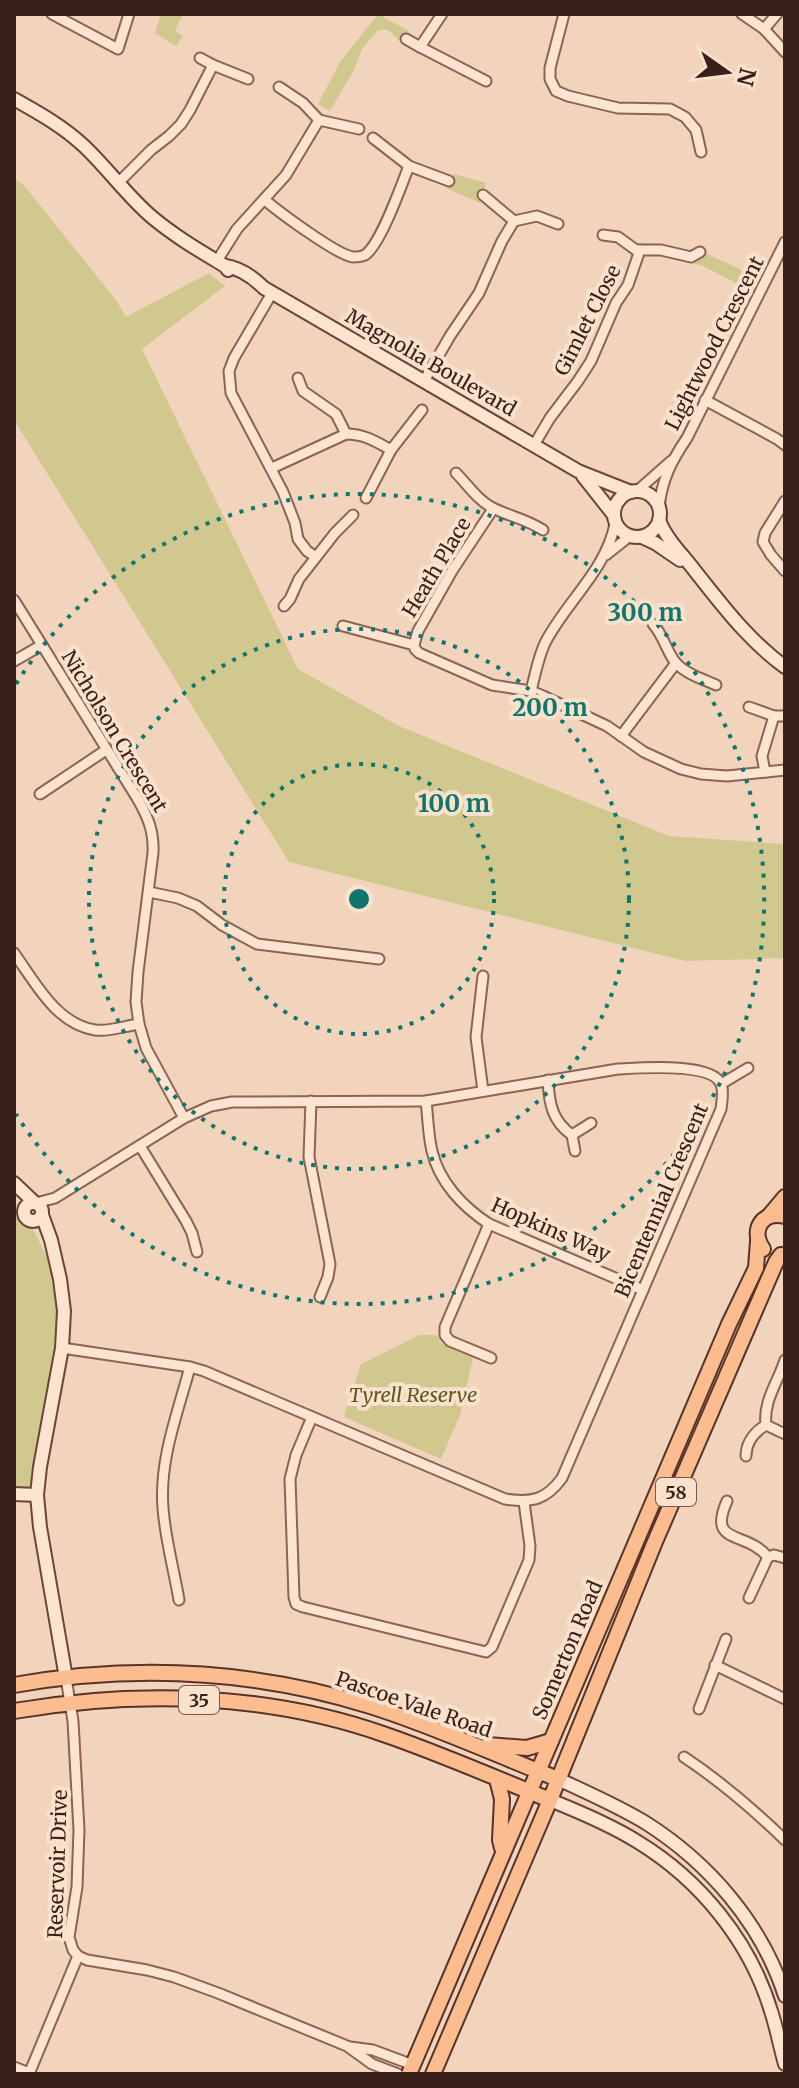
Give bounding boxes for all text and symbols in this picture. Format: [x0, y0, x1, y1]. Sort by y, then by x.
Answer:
north arrow [687, 32, 767, 112]
text: N [731, 65, 762, 89]
street label: Lightwood Crescent [659, 252, 769, 434]
street label: Gimlet Close [548, 260, 626, 380]
street label: Magnolia Boulevard [341, 303, 521, 421]
street label: Heath Place [396, 512, 476, 622]
text: 300 m [607, 597, 683, 628]
street label: Nicholson Crescent [57, 645, 173, 817]
text: 200 m [512, 692, 588, 723]
text: 100 m [418, 788, 490, 819]
centre of rings [345, 885, 373, 913]
street label: Bicentennial Crescent [609, 1099, 713, 1301]
street label: Hopkins Way [488, 1192, 615, 1267]
park label: Tyrell Reserve [349, 1382, 477, 1407]
road number: 58 [656, 1478, 696, 1506]
street label: Somerton Road [526, 1577, 608, 1723]
street label: Pascoe Vale Road [333, 1666, 495, 1742]
road number: 35 [179, 1686, 219, 1714]
street label: Reservoir Drive [42, 1789, 72, 1939]

